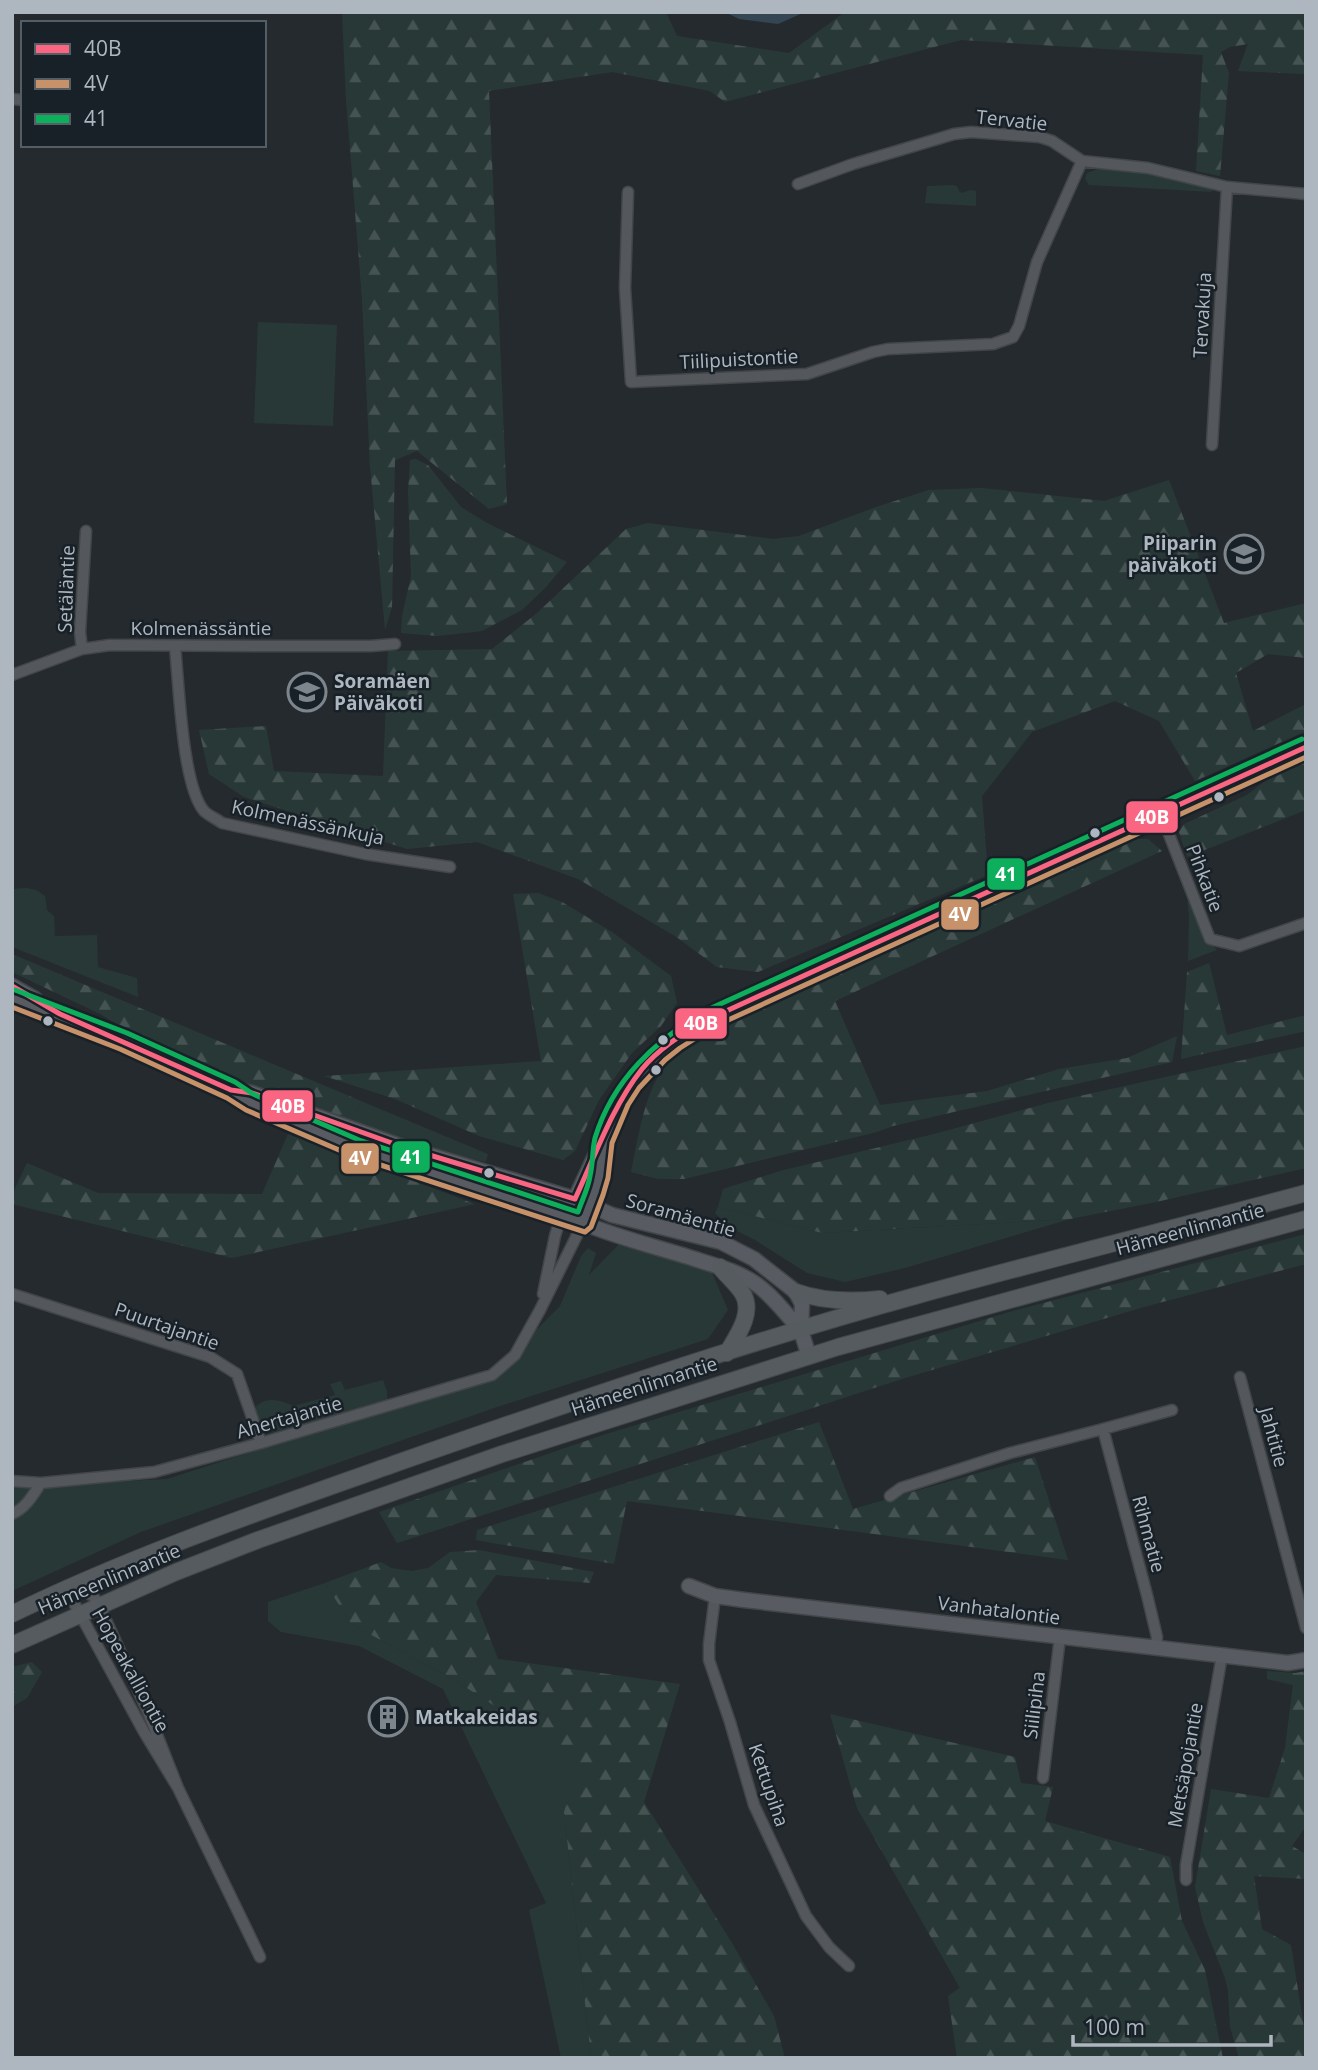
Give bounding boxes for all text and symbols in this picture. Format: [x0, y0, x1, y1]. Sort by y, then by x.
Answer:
legend [21, 21, 266, 147]
text: 40B [84, 34, 122, 62]
text: 4V [84, 69, 109, 97]
street label: Tervatie [975, 103, 1049, 137]
text: 41 [84, 104, 108, 132]
street label: Tervakuja [1187, 271, 1217, 359]
street label: Tiilipuistontie [679, 343, 799, 375]
place label: Piiparin päiväkoti [1128, 530, 1217, 578]
school or university icon: Piiparin päiväkoti [1223, 533, 1265, 575]
street label: Setäläntie [51, 545, 81, 633]
street label: Kolmenässäntie [131, 615, 271, 641]
place label: Soramäen Päiväkoti [334, 668, 430, 716]
school or university icon: Soramäen Päiväkoti [286, 671, 328, 713]
unlabelled marker [1212, 790, 1226, 804]
street label: Kolmenässänkuja [229, 793, 387, 851]
line badge: 40B [1125, 800, 1179, 834]
text: 40B [1135, 804, 1169, 830]
unlabelled marker [1088, 826, 1102, 840]
street label: Pihkatie [1180, 840, 1230, 916]
line badge: 41 [986, 857, 1026, 891]
text: 41 [995, 861, 1017, 887]
line badge: 4V [940, 898, 980, 931]
text: 4V [948, 901, 972, 927]
line badge: 40B [674, 1007, 728, 1040]
text: 40B [684, 1010, 718, 1036]
unlabelled marker [41, 1014, 55, 1028]
unlabelled marker [656, 1033, 670, 1047]
unlabelled marker [649, 1063, 663, 1077]
line badge: 40B [261, 1089, 314, 1123]
text: 40B [271, 1093, 305, 1119]
line badge: 41 [391, 1140, 431, 1174]
line badge: 4V [340, 1142, 380, 1175]
text: 41 [400, 1144, 422, 1170]
text: 4V [348, 1145, 372, 1171]
unlabelled marker [482, 1166, 496, 1180]
street label: Soramäentie [623, 1187, 739, 1243]
street label: Hämeenlinnantie [1113, 1197, 1267, 1261]
street label: Puurtajantie [111, 1296, 223, 1356]
street label: Hämeenlinnantie [567, 1350, 721, 1422]
street label: Ahertajantie [233, 1390, 345, 1444]
street label: Jahtitie [1253, 1402, 1294, 1470]
street label: Rihmatie [1126, 1493, 1172, 1575]
street label: Hämeenlinnantie [34, 1537, 184, 1621]
street label: Vanhatalontie [936, 1590, 1062, 1630]
street label: Hopeakalliontie [86, 1603, 176, 1737]
street label: Siilipiha [1017, 1670, 1051, 1740]
building icon: Matkakeidas [367, 1696, 409, 1738]
street label: Metsäpojantie [1161, 1700, 1209, 1830]
place label: Matkakeidas [415, 1704, 538, 1730]
street label: Kettupiha [743, 1740, 795, 1830]
scale bar [1073, 2004, 1271, 2048]
text: 100 m [1084, 2013, 1145, 2041]

